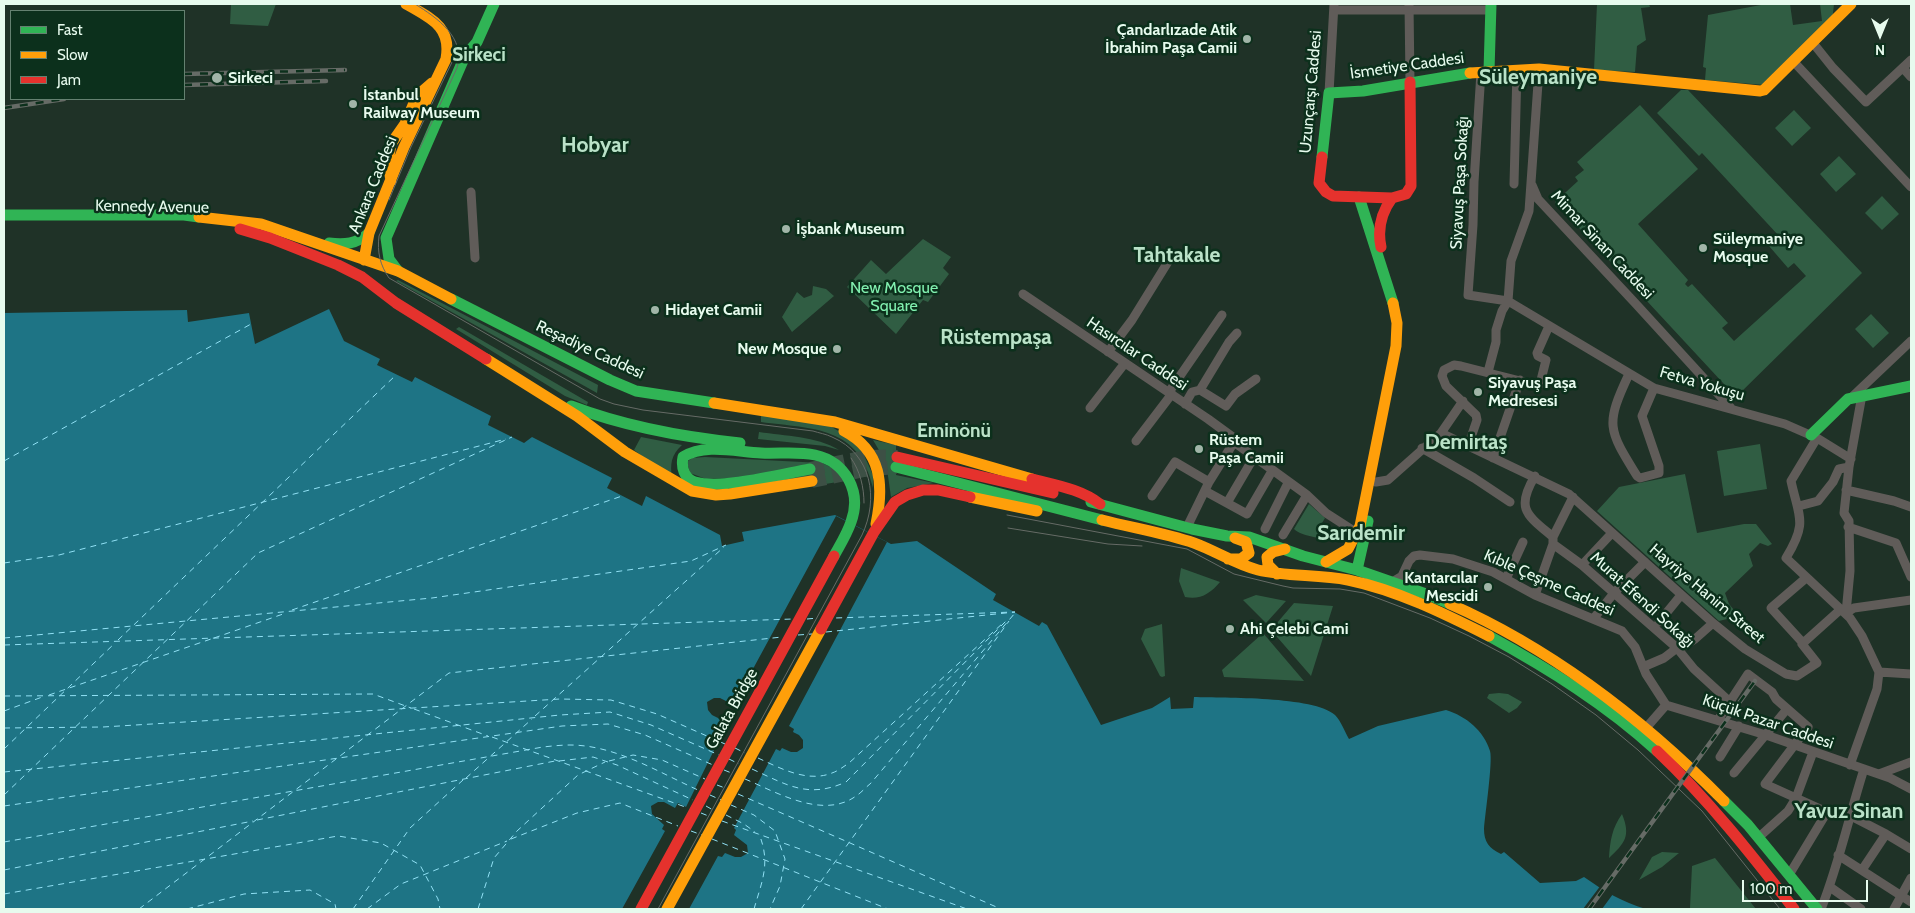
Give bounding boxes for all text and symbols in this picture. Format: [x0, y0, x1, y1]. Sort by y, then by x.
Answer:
legend [10, 10, 185, 100]
north arrow [1855, 10, 1905, 60]
place label: Çandarlızade Atik İbrahim Paşa Camii [1105, 20, 1237, 58]
text: Fast [57, 21, 82, 39]
street label: Uzunçarşı Caddesi [1296, 30, 1326, 154]
marker: Çandarlızade Atik İbrahim Paşa Camii [1241, 33, 1253, 45]
text: N [1875, 41, 1885, 59]
district label: Sirkeci [452, 44, 506, 66]
text: Slow [57, 46, 88, 64]
street label: İsmetiye Caddesi [1349, 48, 1465, 84]
district label: Süleymaniye [1479, 65, 1597, 91]
place label: Sirkeci [228, 68, 273, 88]
text: Jam [57, 71, 81, 89]
marker: Sirkeci [210, 71, 224, 85]
place label: İstanbul Railway Museum [363, 85, 480, 123]
marker: İstanbul Railway Museum [347, 98, 359, 110]
street label: Siyavuş Paşa Sokağı [1447, 116, 1473, 250]
district label: Hobyar [561, 133, 629, 159]
street label: Ankara Caddesi [345, 134, 401, 236]
street label: Mimar Sinan Caddesi [1547, 187, 1657, 303]
street label: Kennedy Avenue [95, 196, 209, 218]
place label: İşbank Museum [796, 219, 904, 239]
marker: İşbank Museum [780, 223, 792, 235]
place label: Süleymaniye Mosque [1713, 229, 1803, 267]
marker: Süleymaniye Mosque [1697, 242, 1709, 254]
district label: Tahtakale [1134, 243, 1220, 269]
park label: New Mosque Square [850, 278, 938, 316]
place label: Hidayet Camii [665, 300, 762, 320]
marker: Hidayet Camii [649, 304, 661, 316]
street label: Hasırcılar Caddesi [1083, 313, 1191, 395]
street label: Reşadiye Caddesi [533, 317, 647, 383]
district label: Rüstempaşa [940, 325, 1052, 351]
place label: New Mosque [737, 339, 827, 359]
marker: New Mosque [831, 343, 843, 355]
street label: Fetva Yokuşu [1657, 363, 1747, 405]
place label: Siyavuş Paşa Medresesi [1488, 373, 1576, 411]
marker: Siyavuş Paşa Medresesi [1472, 386, 1484, 398]
district label: Eminönü [917, 420, 991, 442]
place label: Rüstem Paşa Camii [1209, 430, 1284, 468]
district label: Demirtaş [1425, 430, 1507, 456]
marker: Rüstem Paşa Camii [1193, 443, 1205, 455]
district label: Sarıdemir [1317, 521, 1405, 547]
street label: Hayriye Hanim Street [1645, 540, 1769, 648]
street label: Kıble Çeşme Caddesi [1481, 546, 1617, 620]
street label: Murat Efendi Sokağı [1586, 548, 1698, 652]
place label: Kantarcılar Mescidi [1404, 568, 1478, 606]
marker: Kantarcılar Mescidi [1482, 581, 1494, 593]
place label: Ahi Çelebi Cami [1240, 619, 1348, 639]
marker: Ahi Çelebi Cami [1224, 623, 1236, 635]
street label: Galata Bridge [702, 665, 762, 753]
street label: Küçük Pazar Caddesi [1700, 691, 1836, 753]
district label: Yavuz Sinan [1795, 799, 1903, 825]
scale bar [1745, 870, 1871, 902]
text: 100 m [1750, 880, 1792, 898]

